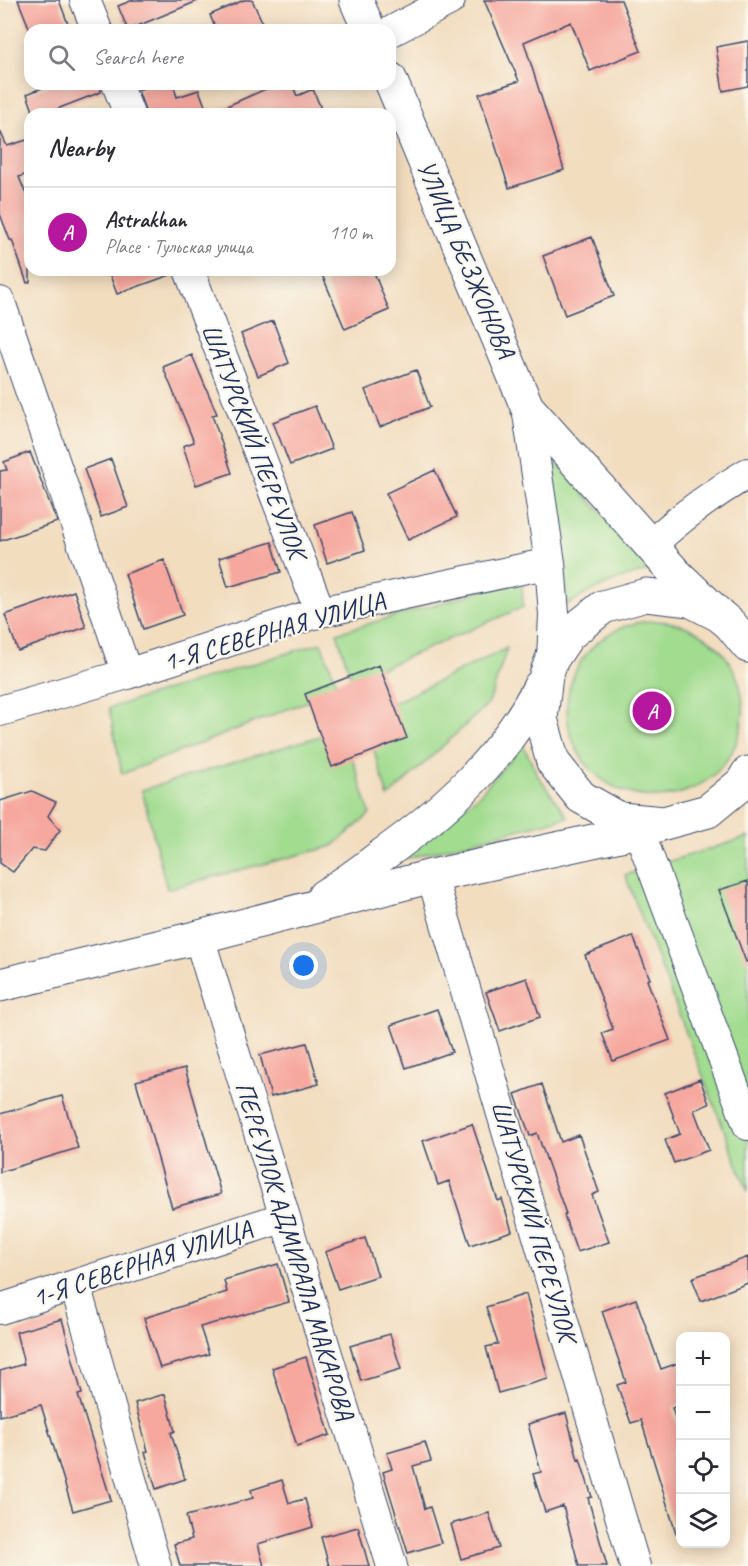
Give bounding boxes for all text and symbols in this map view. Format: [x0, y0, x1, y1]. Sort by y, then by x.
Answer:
search box [24, 24, 396, 90]
icon: search [45, 41, 78, 74]
text: Search here [93, 43, 183, 71]
text: Nearby [48, 131, 113, 164]
street label: УЛИЦА БЕЗЖОНОВА [409, 155, 523, 365]
text: Astrakhan [105, 206, 186, 234]
text: A [62, 220, 73, 245]
text: 110 m [329, 220, 372, 245]
text: Place · Тульская улица [105, 234, 253, 259]
street label: ШАТУРСКИЙ ПЕРЕУЛОК [194, 319, 316, 568]
street label: 1-Я СЕВЕРНАЯ УЛИЦА [160, 583, 389, 678]
pin: A [632, 688, 672, 734]
your location [289, 951, 318, 980]
street label: ПЕРЕУЛОК АДМИРАЛА МАКАРОВА [228, 1078, 363, 1425]
street label: ШАТУРСКИЙ ПЕРЕУЛОК [484, 1097, 586, 1350]
street label: 1-Я СЕВЕРНАЯ УЛИЦА [28, 1212, 257, 1314]
map controls [676, 1332, 730, 1548]
button: + [676, 1332, 730, 1386]
button: − [676, 1386, 730, 1440]
button: locate [676, 1440, 730, 1494]
button: layers [676, 1494, 730, 1548]

